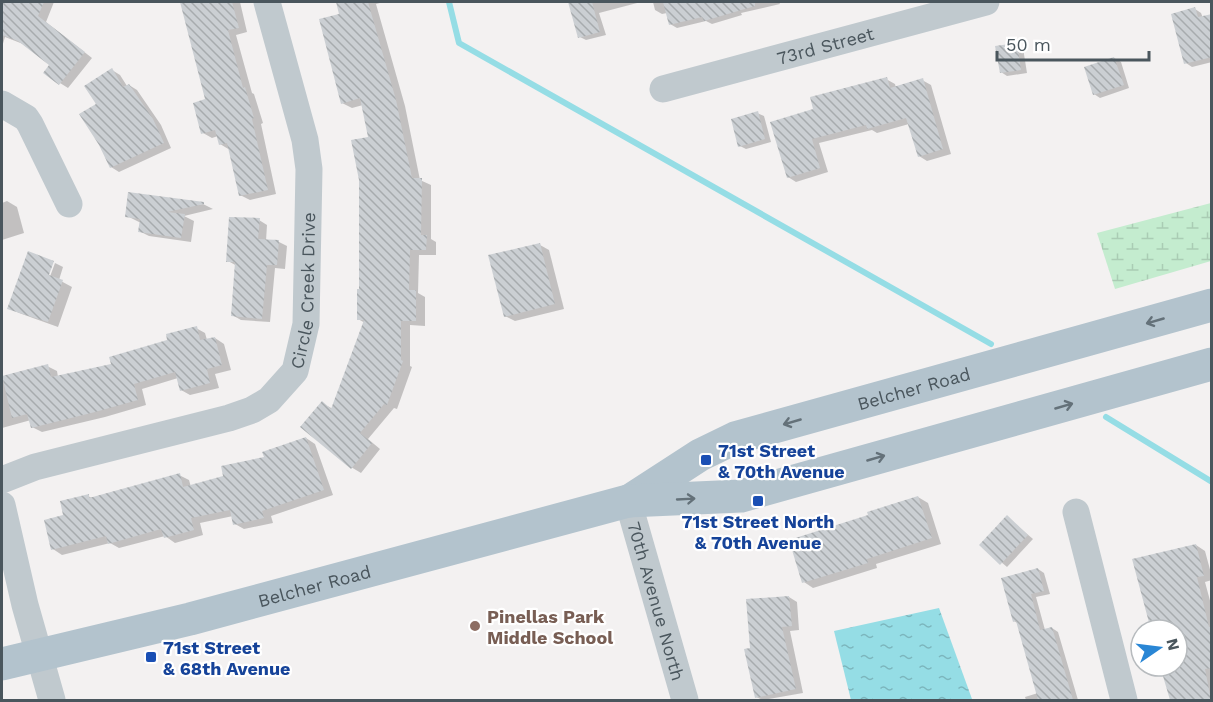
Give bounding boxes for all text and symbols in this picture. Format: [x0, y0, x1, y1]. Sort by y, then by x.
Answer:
street label: 73rd Street [775, 22, 876, 68]
scale bar [997, 24, 1148, 62]
text: 50 m [1006, 34, 1051, 55]
street label: Circle Creek Drive [285, 212, 319, 371]
one-way arrow [1146, 315, 1165, 327]
street label: Belcher Road [855, 362, 973, 414]
one-way arrow [1054, 399, 1073, 411]
one-way arrow [783, 417, 802, 429]
place label: 71st Street & 70th Avenue [718, 440, 845, 482]
one-way arrow [866, 452, 885, 463]
marker: 71st Street & 70th Avenue [699, 453, 713, 467]
one-way arrow [676, 493, 696, 504]
marker: 71st Street North & 70th Avenue [751, 494, 765, 508]
place label: 71st Street North & 70th Avenue [682, 511, 835, 553]
street label: 70th Avenue North [624, 519, 689, 683]
street label: Belcher Road [255, 560, 373, 611]
place label: Pinellas Park Middle School [487, 606, 613, 648]
north arrow [1129, 618, 1189, 678]
marker: Pinellas Park Middle School [468, 619, 482, 633]
text: N [1162, 636, 1184, 653]
place label: 71st Street & 68th Avenue [163, 637, 291, 679]
marker: 71st Street & 68th Avenue [144, 650, 158, 664]

